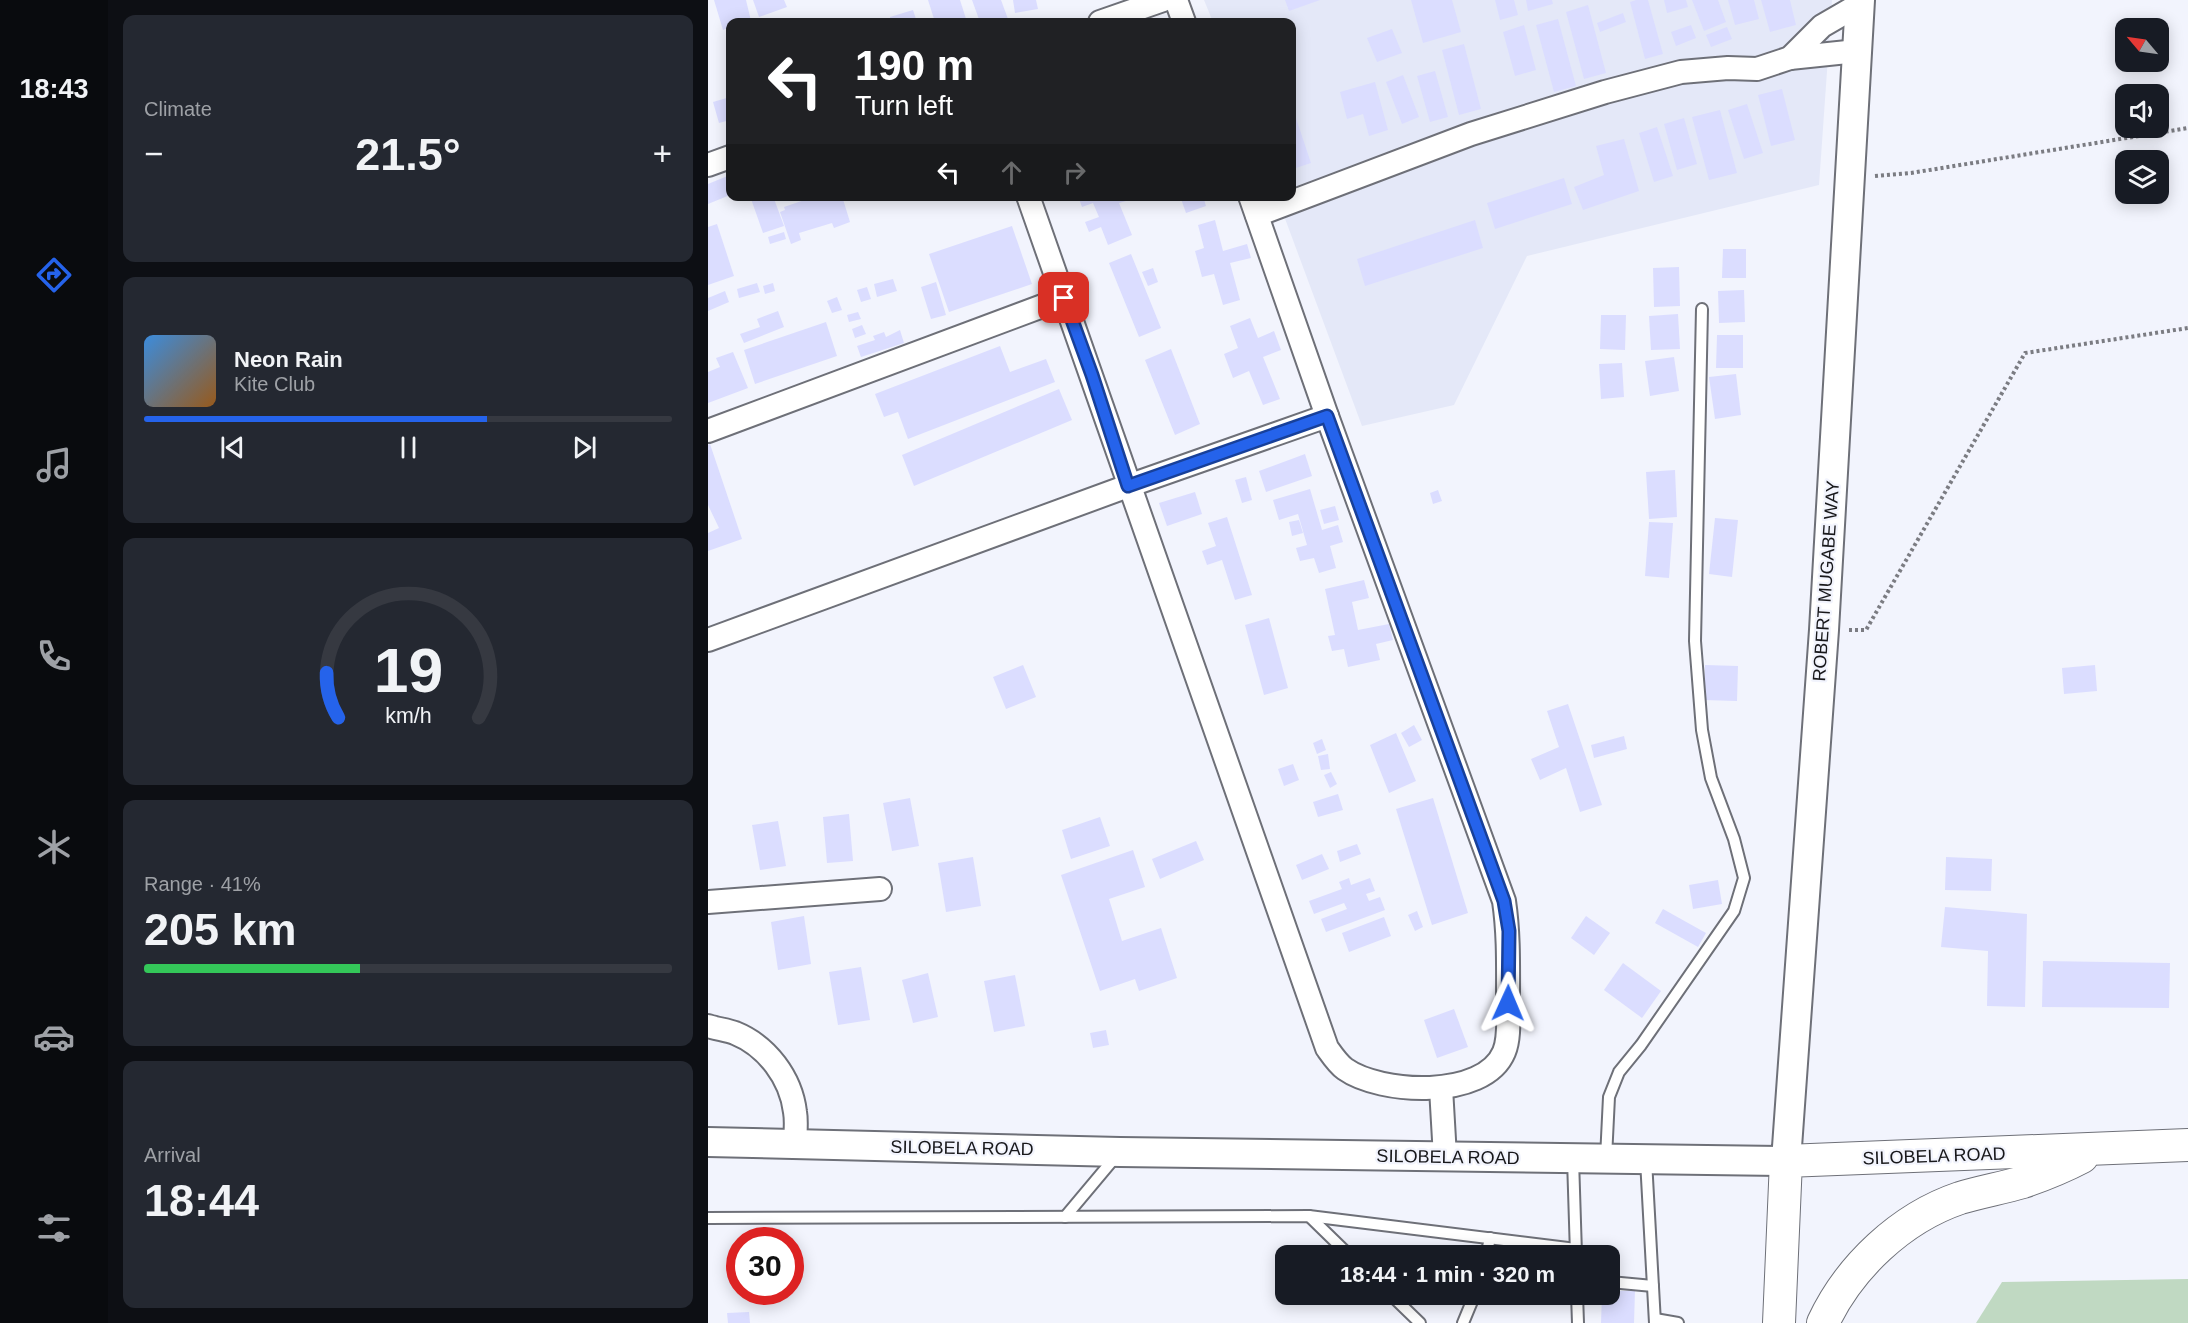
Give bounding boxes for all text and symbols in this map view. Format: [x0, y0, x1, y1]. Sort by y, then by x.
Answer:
north arrow [2115, 18, 2169, 72]
map controls [2115, 18, 2169, 204]
icon: left [756, 42, 834, 120]
text: 190 m [855, 42, 974, 89]
text: 18:43 [19, 74, 89, 104]
button: sound [2115, 84, 2169, 138]
text: Turn left [855, 91, 953, 121]
text: Climate [144, 98, 212, 120]
text: 21.5° [355, 129, 461, 180]
text: − [144, 135, 163, 172]
text: + [653, 135, 672, 172]
button: layers [2115, 150, 2169, 204]
icon: left [932, 156, 965, 189]
icon: ahead [995, 156, 1028, 189]
icon: right [1058, 156, 1091, 189]
icon: directions [33, 254, 75, 296]
pin [1038, 272, 1089, 323]
icon: arrive [1047, 281, 1080, 314]
text: Neon Rain [234, 347, 343, 372]
text: Kite Club [234, 373, 315, 395]
icon: previous [216, 431, 249, 464]
icon: pause [392, 431, 425, 464]
icon: next [568, 431, 601, 464]
icon: music [33, 444, 75, 486]
street label: ROBERT MUGABE WAY [1809, 480, 1843, 682]
icon: phone [33, 635, 75, 677]
text: 19 [373, 637, 443, 706]
text: km/h [385, 705, 431, 729]
icon: climate [33, 826, 75, 868]
text: Range · 41% [144, 873, 261, 895]
text: 205 km [144, 904, 297, 955]
position arrow [1476, 971, 1540, 1035]
icon: car [33, 1016, 75, 1058]
street label: SILOBELA ROAD [890, 1137, 1034, 1159]
text: Arrival [144, 1144, 201, 1166]
street label: SILOBELA ROAD [1862, 1144, 2006, 1168]
street label: SILOBELA ROAD [1376, 1146, 1520, 1168]
text: 18:44 [144, 1175, 259, 1226]
icon: filters [33, 1207, 75, 1249]
speed limit sign: 30 [726, 1227, 804, 1305]
text: 18:44 · 1 min · 320 m [1340, 1262, 1555, 1287]

